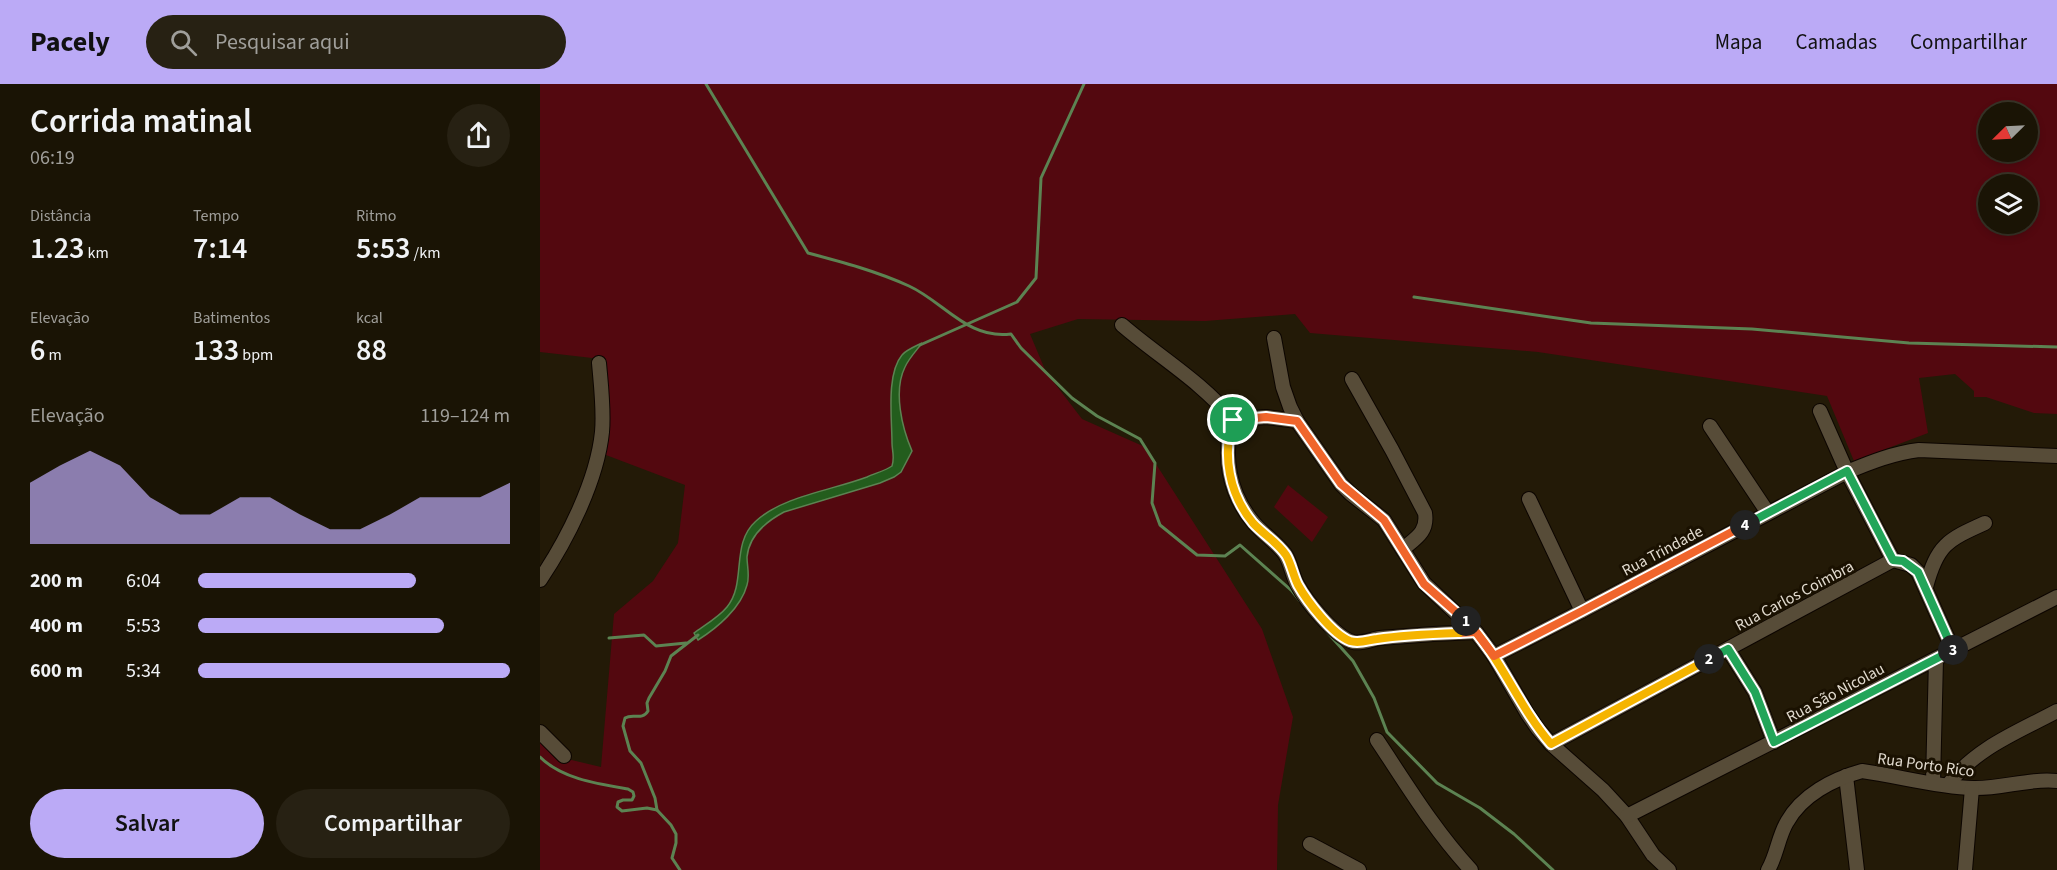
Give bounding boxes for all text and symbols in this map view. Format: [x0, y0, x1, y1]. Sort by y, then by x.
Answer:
search box [146, 15, 566, 69]
text: Pacely [30, 22, 110, 62]
icon: search [167, 26, 200, 59]
text: Pesquisar aqui [215, 26, 350, 58]
text: Mapa [1715, 27, 1762, 57]
text: Camadas [1795, 27, 1877, 57]
text: Compartilhar [1910, 27, 2027, 57]
text: Corrida matinal [30, 98, 252, 145]
north arrow [1978, 102, 2038, 162]
map controls [1978, 102, 2038, 234]
button: share [447, 104, 510, 167]
text: 06:19 [30, 144, 75, 172]
button: layers [1978, 174, 2038, 234]
text: Distância [30, 205, 91, 227]
text: Tempo [193, 205, 239, 227]
text: Ritmo [356, 205, 396, 227]
text: 1.23 [30, 227, 84, 270]
text: 7:14 [193, 227, 247, 270]
text: 5:53 [356, 227, 410, 270]
text: km [84, 242, 109, 264]
text: /km [410, 242, 440, 264]
text: Elevação [30, 307, 90, 329]
text: Batimentos [193, 307, 270, 329]
text: kcal [356, 307, 383, 329]
text: 6 [30, 329, 45, 372]
text: 133 [193, 329, 239, 372]
text: 88 [356, 329, 387, 372]
text: m [45, 344, 62, 366]
text: bpm [239, 344, 273, 366]
pin [1207, 394, 1258, 445]
text: Elevação [30, 402, 105, 430]
text: 119–124 m [420, 402, 510, 430]
icon: arrive [1216, 403, 1249, 436]
pin: 4 [1730, 510, 1760, 540]
text: 4 [1741, 514, 1749, 536]
street label: Rua Trindade [1618, 520, 1707, 581]
street label: Rua Carlos Coimbra [1731, 555, 1858, 636]
text: 200 m [30, 567, 83, 595]
text: 6:04 [126, 567, 161, 595]
pin: 1 [1451, 606, 1481, 636]
text: 1 [1462, 610, 1470, 632]
text: 400 m [30, 612, 83, 640]
text: 5:53 [126, 612, 161, 640]
pin: 3 [1938, 635, 1968, 665]
text: 3 [1949, 639, 1957, 661]
pin: 2 [1694, 644, 1724, 674]
text: 2 [1705, 648, 1713, 670]
text: 600 m [30, 657, 83, 685]
text: 5:34 [126, 657, 161, 685]
street label: Rua São Nicolau [1782, 658, 1888, 728]
street label: Rua Porto Rico [1876, 747, 1976, 783]
button: Salvar [30, 789, 264, 858]
button: Compartilhar [276, 789, 510, 858]

